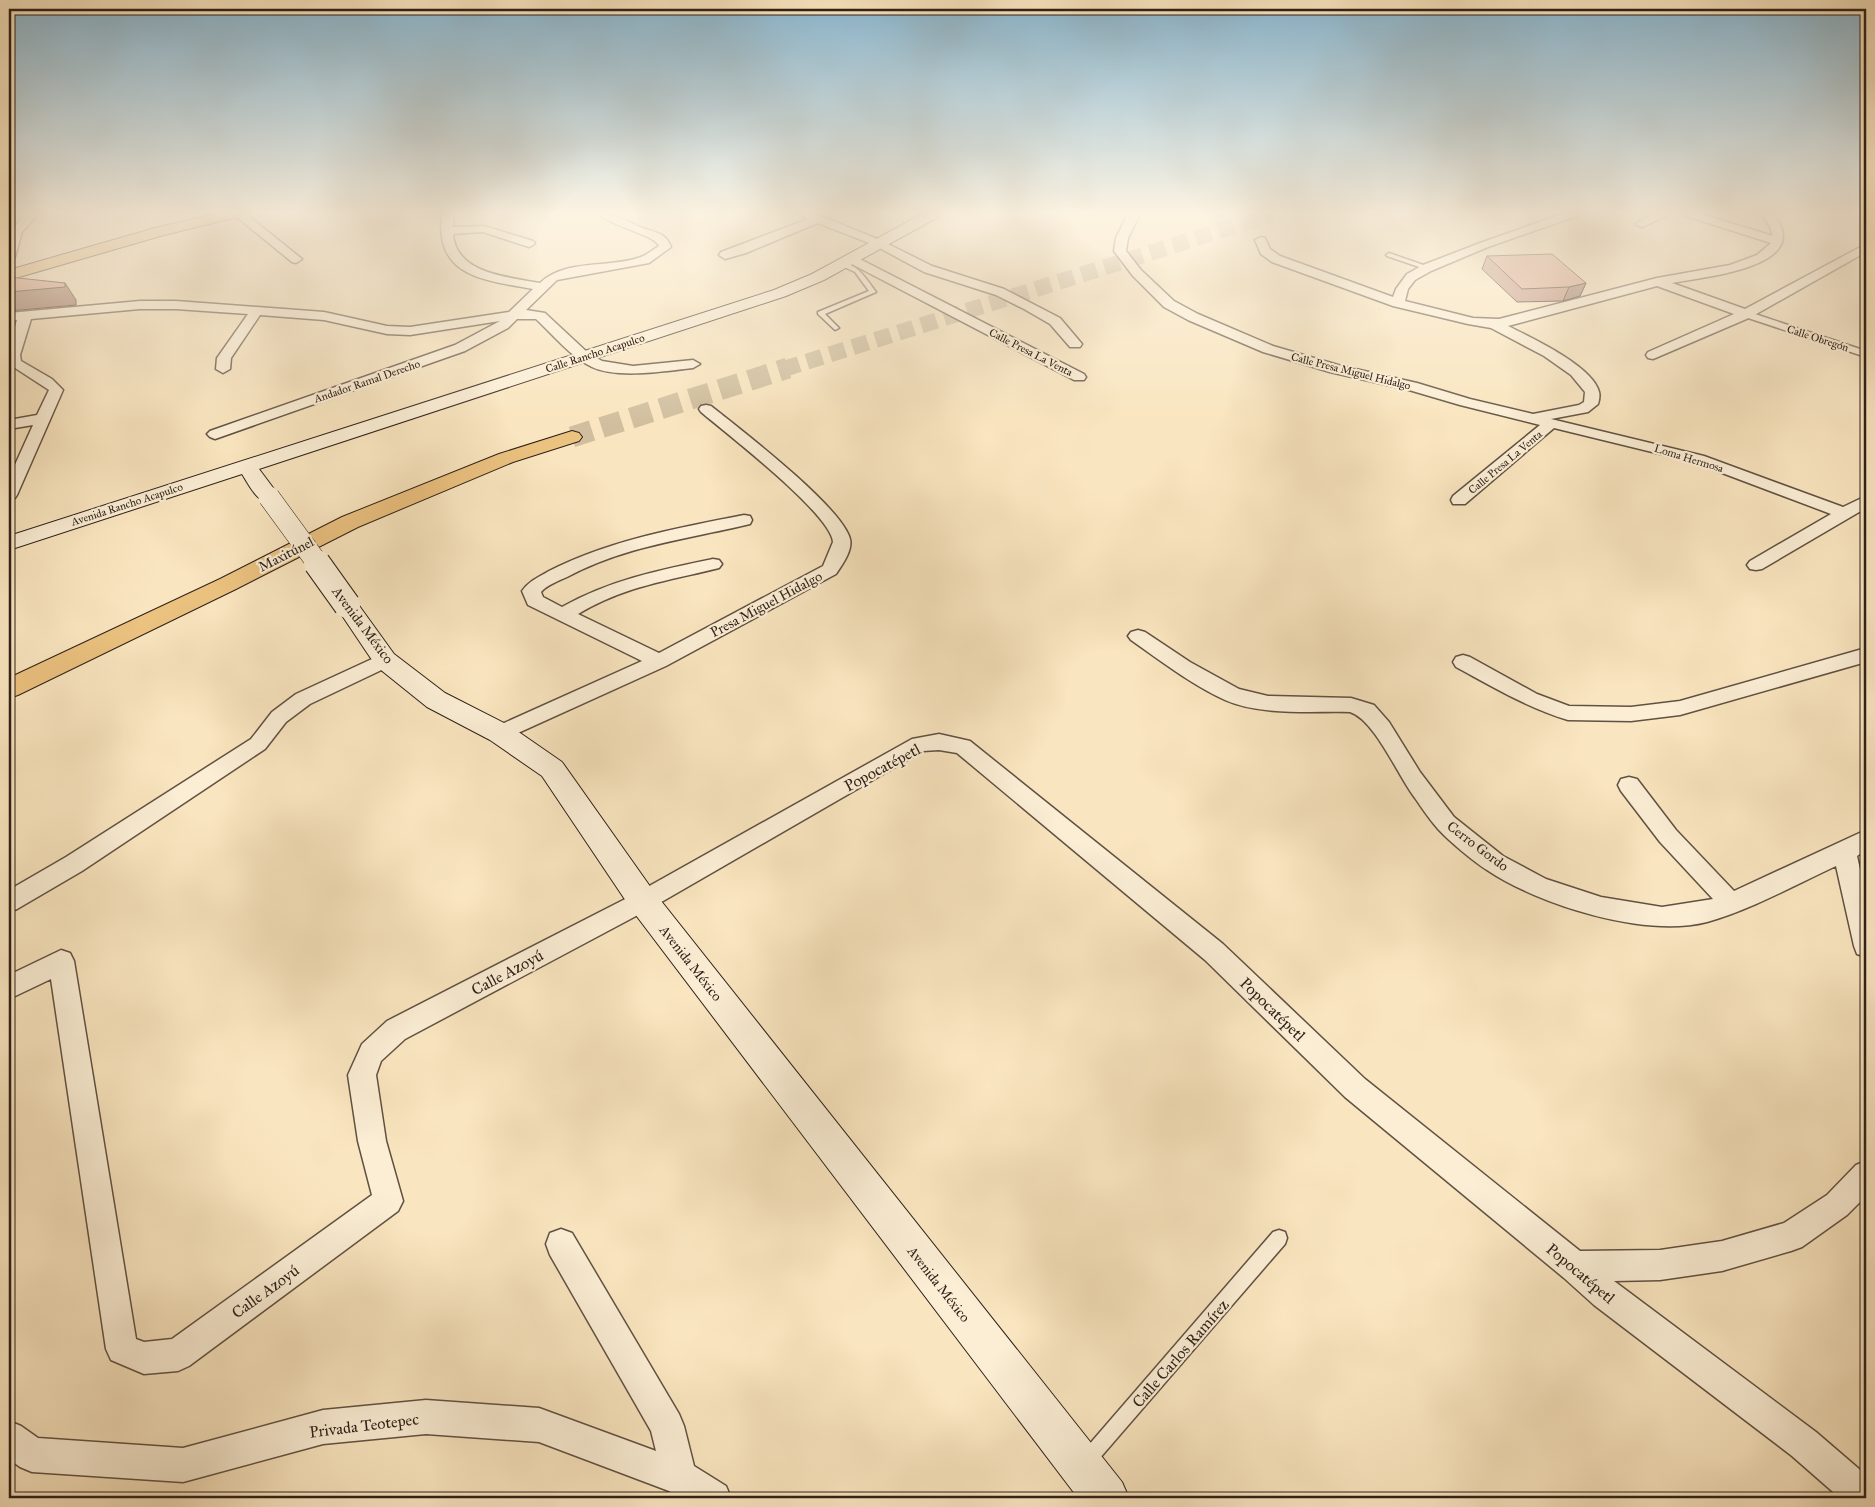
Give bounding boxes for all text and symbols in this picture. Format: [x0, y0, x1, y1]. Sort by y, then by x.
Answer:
street label: Calle Obregón [1785, 322, 1850, 355]
street label: Calle Presa La Venta [987, 326, 1075, 379]
street label: Calle Rancho Acapulco [544, 331, 647, 376]
street label: Calle Presa Miguel Hidalgo [1290, 350, 1412, 393]
street label: Andador Ramal Derecho [312, 357, 422, 406]
street label: Calle Presa La Venta [1466, 428, 1545, 497]
street label: Loma Hermosa [1653, 442, 1725, 475]
street label: Avenida Rancho Acapulco [69, 480, 185, 529]
street label: Maxitúnel [256, 533, 317, 576]
street label: Presa Miguel Hidalgo [707, 568, 825, 641]
street label: Avenida México [328, 583, 397, 667]
street label: Popocatépetl [841, 739, 924, 795]
street label: Cerro Gordo [1444, 818, 1512, 875]
street label: Avenida México [655, 921, 726, 1005]
street label: Calle Azoyú [468, 945, 547, 999]
street label: Popocatépetl [1236, 973, 1310, 1046]
street label: Popocatépetl [1543, 1239, 1619, 1308]
street label: Avenida México [903, 1242, 974, 1326]
street label: Calle Azoyú [228, 1260, 303, 1322]
street label: Calle Carlos Ramírez [1128, 1295, 1233, 1411]
street label: Privada Teotepec [308, 1409, 420, 1442]

